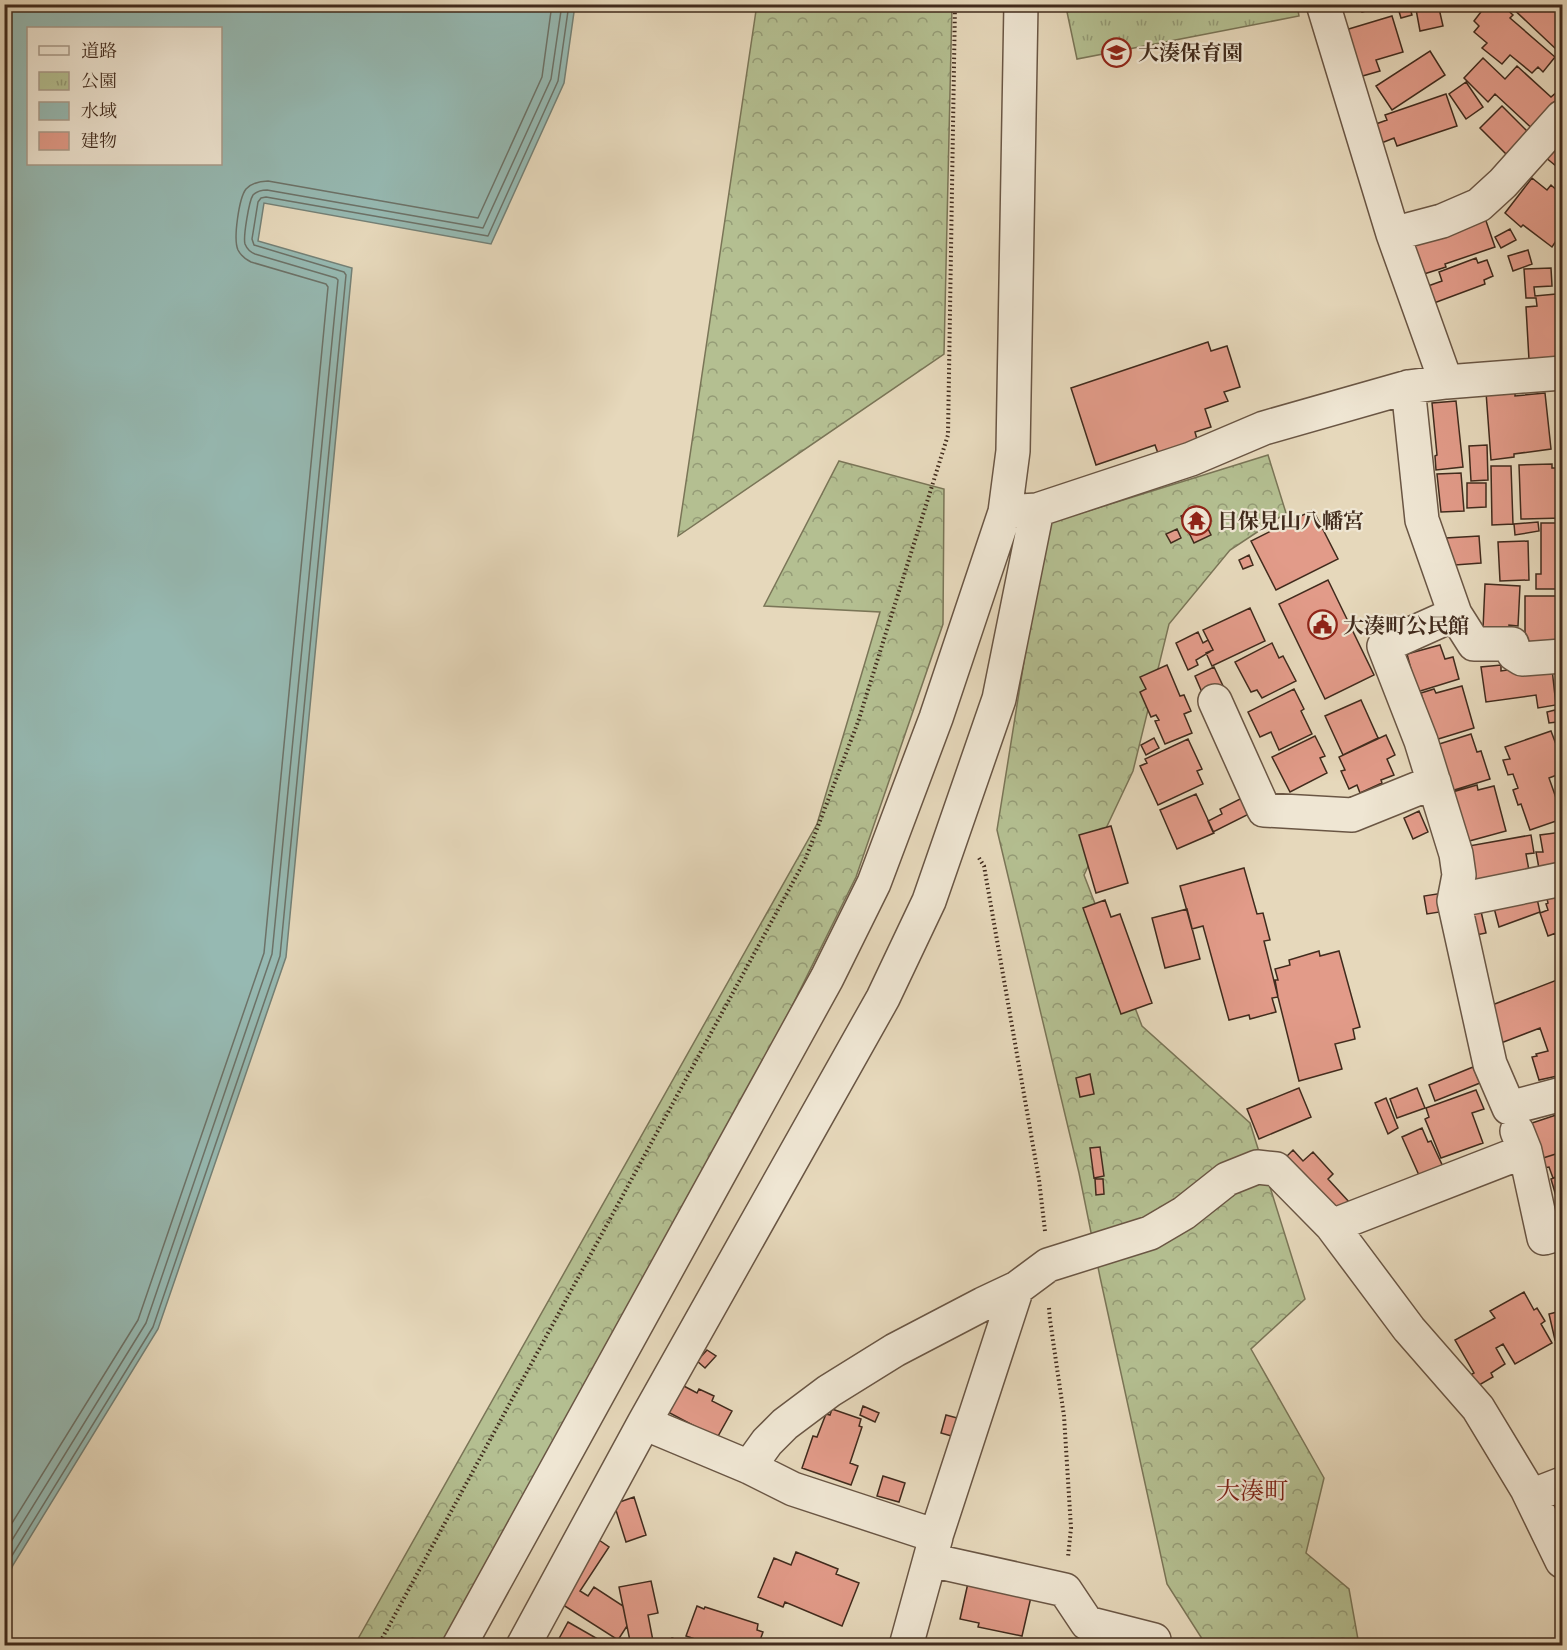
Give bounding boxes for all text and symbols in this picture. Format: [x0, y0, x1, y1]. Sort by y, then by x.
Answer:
legend [27, 27, 222, 165]
school or university icon: 大湊保育園 [1101, 36, 1133, 68]
text: 道路 [81, 39, 117, 62]
place label: 大湊保育園 [1138, 39, 1243, 66]
text: 公園 [81, 69, 117, 92]
text: 水域 [81, 99, 117, 122]
text: 建物 [81, 129, 117, 152]
temple icon: 日保見山八幡宮 [1180, 504, 1212, 536]
place label: 日保見山八幡宮 [1217, 507, 1364, 534]
public building icon: 大湊町公民館 [1306, 609, 1338, 641]
place label: 大湊町公民館 [1343, 612, 1469, 639]
district label: 大湊町 [1216, 1475, 1288, 1506]

